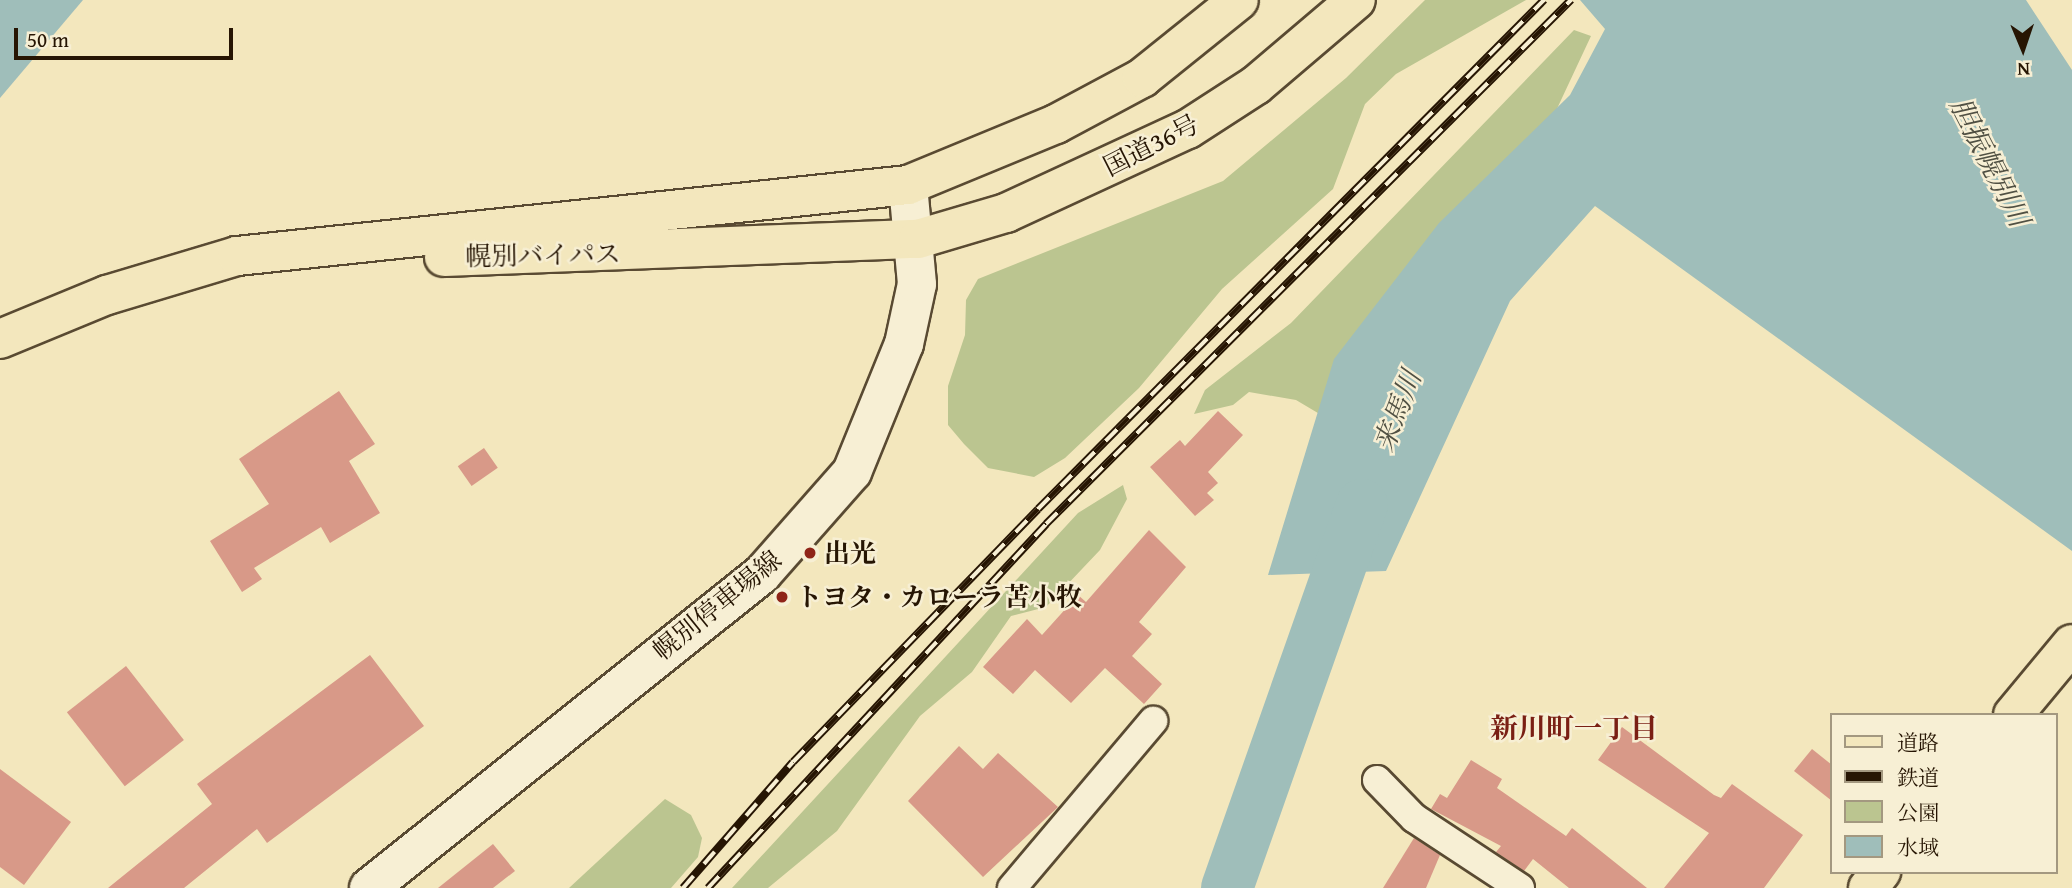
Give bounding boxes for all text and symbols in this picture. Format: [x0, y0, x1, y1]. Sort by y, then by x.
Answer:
scale bar [18, 14, 236, 58]
north arrow [1988, 14, 2058, 84]
text: 50 m [27, 24, 69, 55]
text: N [2017, 56, 2031, 84]
water label: 胆振幌別川 [1943, 92, 2037, 232]
street label: 国道36号 [1098, 108, 1204, 182]
street label: 幌別バイパス [465, 238, 621, 272]
water label: 来馬川 [1366, 366, 1428, 456]
place label: 出光 [824, 537, 876, 569]
street label: 幌別停車場線 [647, 544, 787, 666]
marker: 出光 [802, 545, 818, 561]
place label: トヨタ・カローラ苫小牧 [796, 581, 1082, 613]
marker: トヨタ・カローラ苫小牧 [774, 589, 790, 605]
district label: 新川町一丁目 [1490, 711, 1658, 745]
legend [1830, 713, 2058, 874]
text: 道路 [1897, 727, 1939, 758]
text: 鉄道 [1897, 762, 1939, 793]
text: 公園 [1897, 797, 1939, 828]
text: 水域 [1897, 832, 1939, 863]

